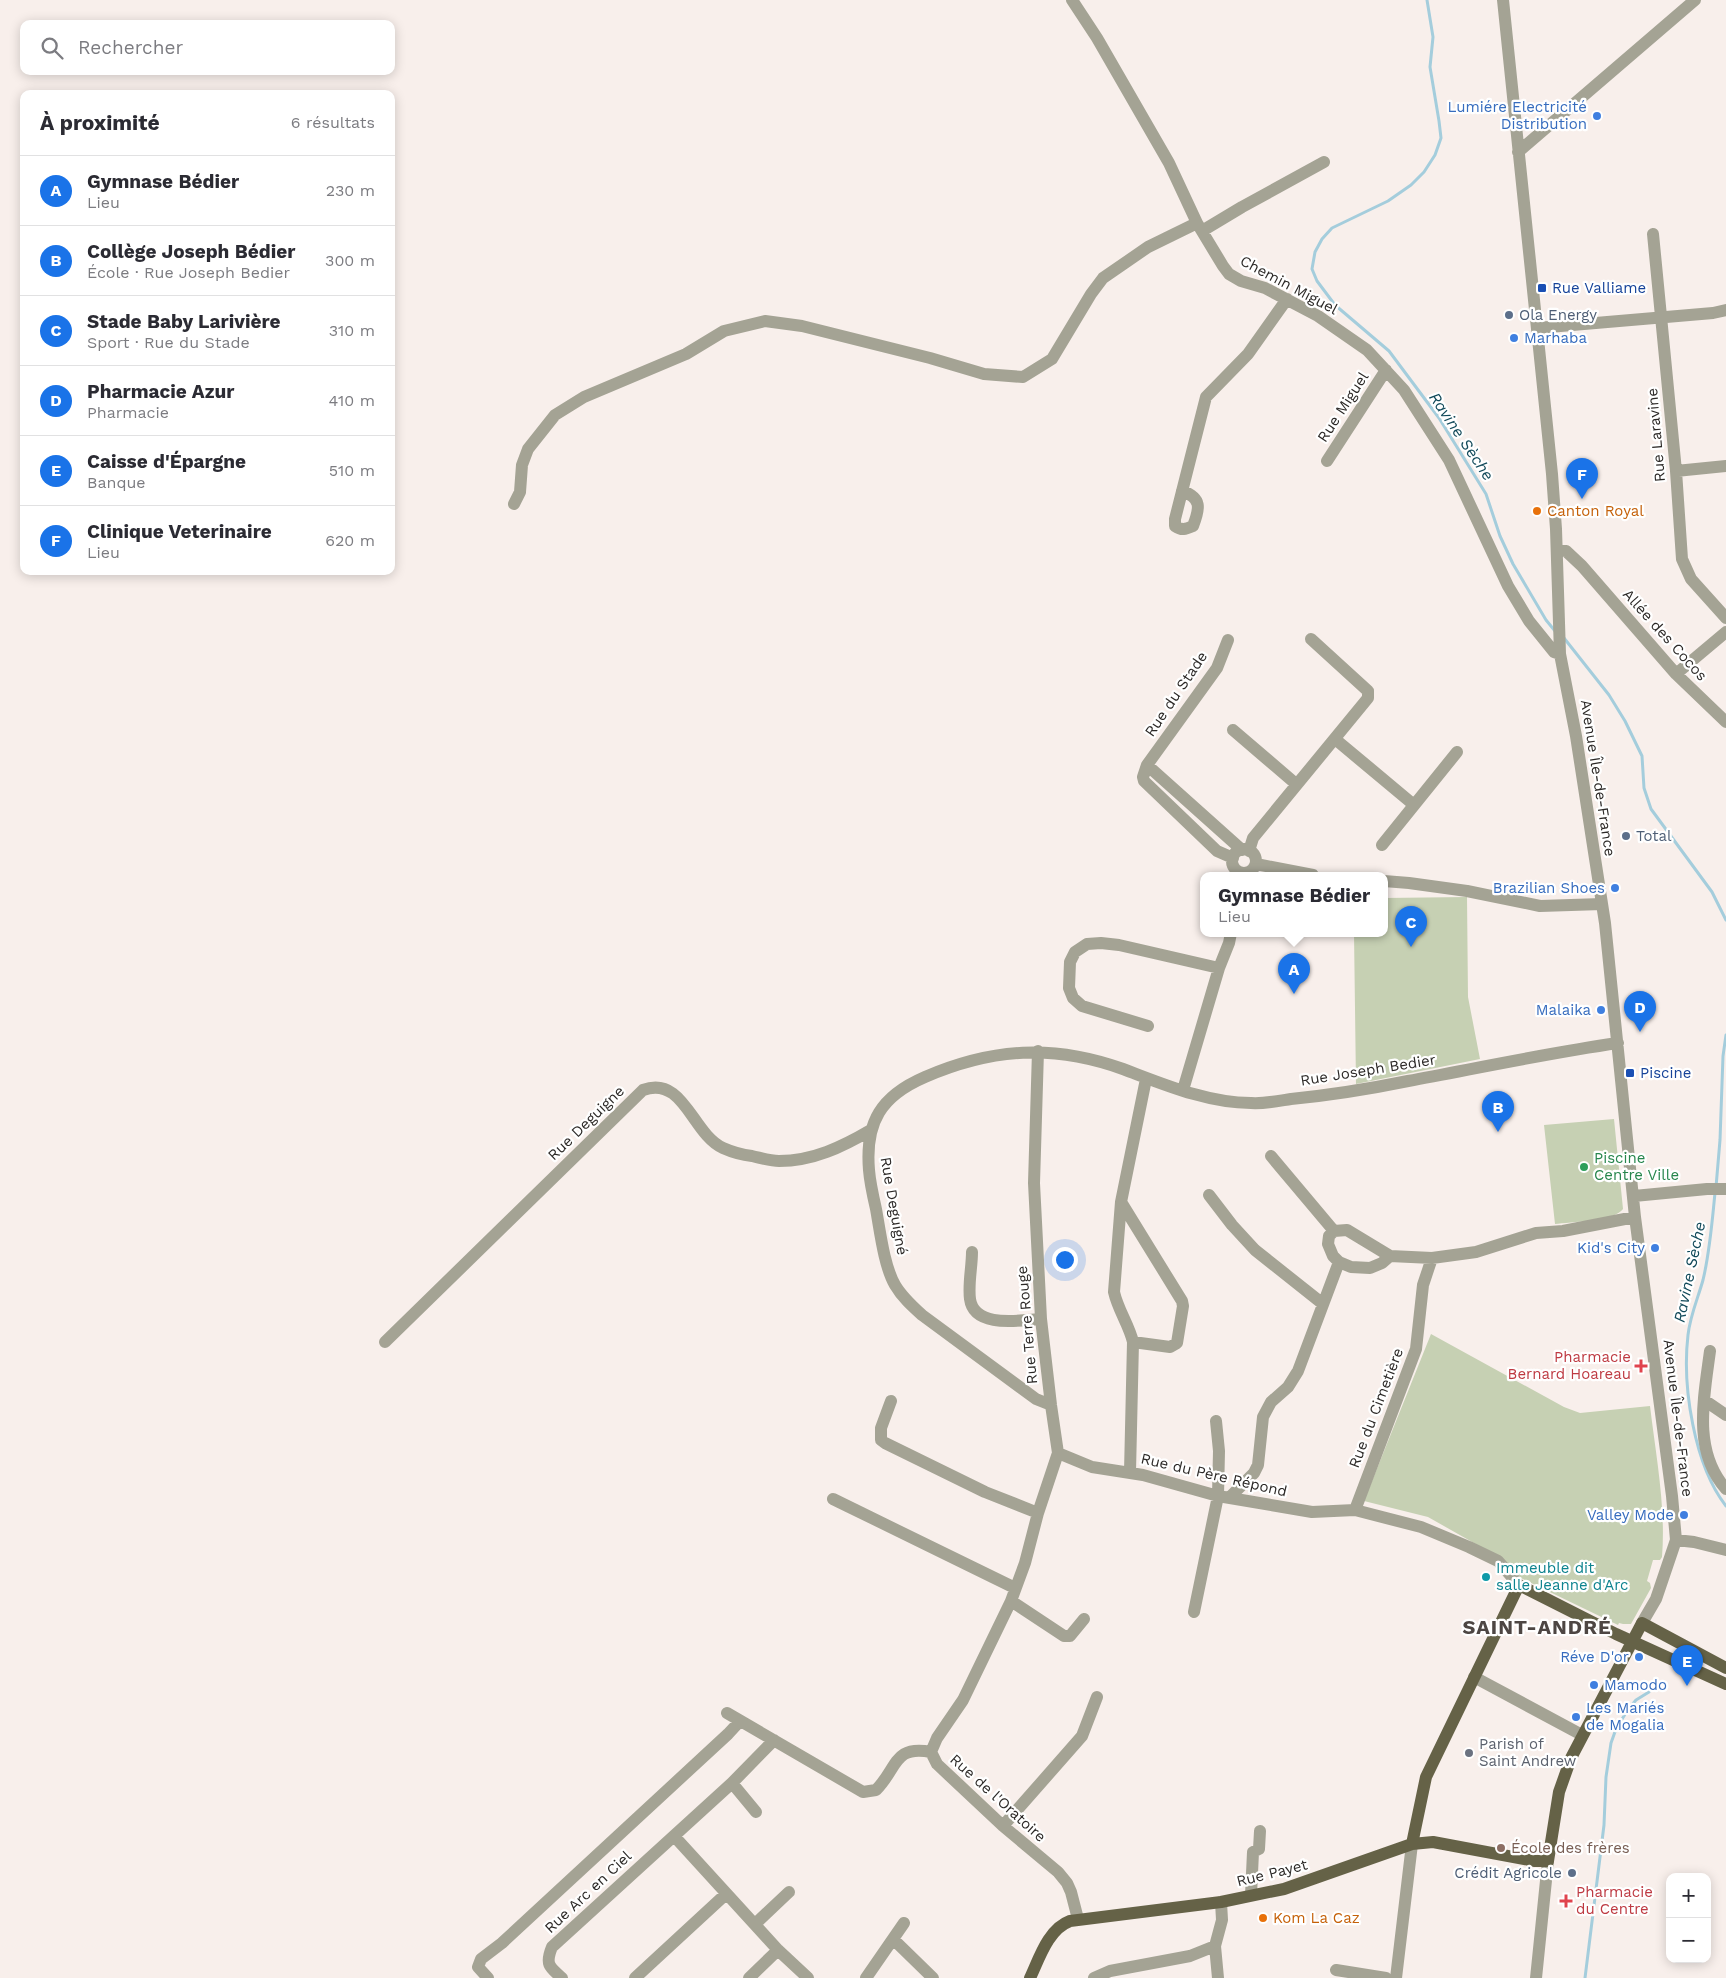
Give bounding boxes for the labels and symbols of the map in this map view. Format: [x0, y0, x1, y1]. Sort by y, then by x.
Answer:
place label: Lumiére Electricité Distribution [1447, 98, 1587, 133]
marker: Lumiére Electricité Distribution [1591, 110, 1603, 122]
street label: Chemin Miguel [1237, 252, 1341, 319]
place label: Rue Valliame [1552, 279, 1646, 297]
marker: Rue Valliame [1536, 282, 1548, 294]
place label: Ola Energy [1519, 306, 1597, 324]
marker: Ola Energy [1503, 309, 1515, 321]
place label: Marhaba [1524, 329, 1588, 347]
marker: Marhaba [1508, 332, 1520, 344]
street label: Rue Miguel [1314, 368, 1373, 446]
street label: Rue Laravine [1643, 387, 1669, 483]
water label: Ravine Sèche [1425, 389, 1498, 484]
pin: F [1566, 458, 1598, 499]
place label: Canton Royal [1547, 502, 1644, 520]
marker: Canton Royal [1531, 505, 1543, 517]
street label: Allée des Cocos [1619, 585, 1711, 685]
street label: Rue du Stade [1141, 648, 1211, 740]
street label: Avenue Île-de-France [1577, 698, 1619, 858]
place label: Total [1636, 827, 1672, 845]
marker: Total [1620, 830, 1632, 842]
place label: Brazilian Shoes [1493, 879, 1605, 897]
marker: Brazilian Shoes [1609, 882, 1621, 894]
pin: C [1395, 906, 1427, 947]
pin: A [1278, 953, 1310, 994]
pin: D [1624, 991, 1656, 1032]
place label: Malaika [1536, 1001, 1591, 1019]
marker: Malaika [1595, 1004, 1607, 1016]
street label: Rue Joseph Bedier [1299, 1050, 1437, 1090]
place label: Piscine [1640, 1064, 1691, 1082]
marker: Piscine [1624, 1067, 1636, 1079]
street label: Rue Deguigne [544, 1082, 628, 1164]
pin: B [1482, 1091, 1514, 1132]
place label: Piscine Centre Ville [1594, 1149, 1679, 1184]
street label: Rue Deguigné [877, 1155, 911, 1257]
marker: Piscine Centre Ville [1578, 1161, 1590, 1173]
water label: Ravine Sèche [1670, 1220, 1709, 1324]
place label: Kid's City [1577, 1239, 1645, 1257]
marker: Kid's City [1649, 1242, 1661, 1254]
your location [1052, 1247, 1078, 1273]
street label: Rue Terre Rouge [1013, 1265, 1041, 1385]
street label: Avenue Île-de-France [1659, 1338, 1697, 1498]
street label: Rue du Cimetière [1345, 1345, 1407, 1471]
place label: Pharmacie Bernard Hoareau [1508, 1348, 1631, 1383]
marker: Pharmacie Bernard Hoareau [1635, 1360, 1647, 1372]
street label: Rue du Père Répond [1139, 1449, 1289, 1501]
place label: Valley Mode [1587, 1506, 1674, 1524]
marker: Valley Mode [1678, 1509, 1690, 1521]
place label: Immeuble dit salle Jeanne d'Arc [1496, 1559, 1628, 1594]
marker: Immeuble dit salle Jeanne d'Arc [1480, 1571, 1492, 1583]
district label: SAINT-ANDRÉ [1462, 1615, 1612, 1639]
pin: E [1671, 1645, 1703, 1686]
place label: Réve D'or [1560, 1648, 1629, 1666]
marker: Réve D'or [1633, 1651, 1645, 1663]
place label: Mamodo [1604, 1676, 1667, 1694]
marker: Mamodo [1588, 1679, 1600, 1691]
place label: Les Mariés de Mogalia [1586, 1699, 1665, 1734]
marker: Les Mariés de Mogalia [1570, 1711, 1582, 1723]
place label: Parish of Saint Andrew [1479, 1735, 1577, 1770]
marker: Parish of Saint Andrew [1463, 1747, 1475, 1759]
street label: Rue de l'Oratoire [946, 1750, 1050, 1846]
place label: École des frères [1511, 1839, 1630, 1857]
marker: École des frères [1495, 1842, 1507, 1854]
street label: Rue Arc en Ciel [541, 1847, 635, 1937]
street label: Rue Payet [1235, 1855, 1310, 1891]
place label: Crédit Agricole [1454, 1864, 1562, 1882]
marker: Crédit Agricole [1566, 1867, 1578, 1879]
place label: Pharmacie du Centre [1576, 1883, 1653, 1918]
marker: Pharmacie du Centre [1560, 1895, 1572, 1907]
place label: Kom La Caz [1273, 1909, 1360, 1927]
marker: Kom La Caz [1257, 1912, 1269, 1924]

